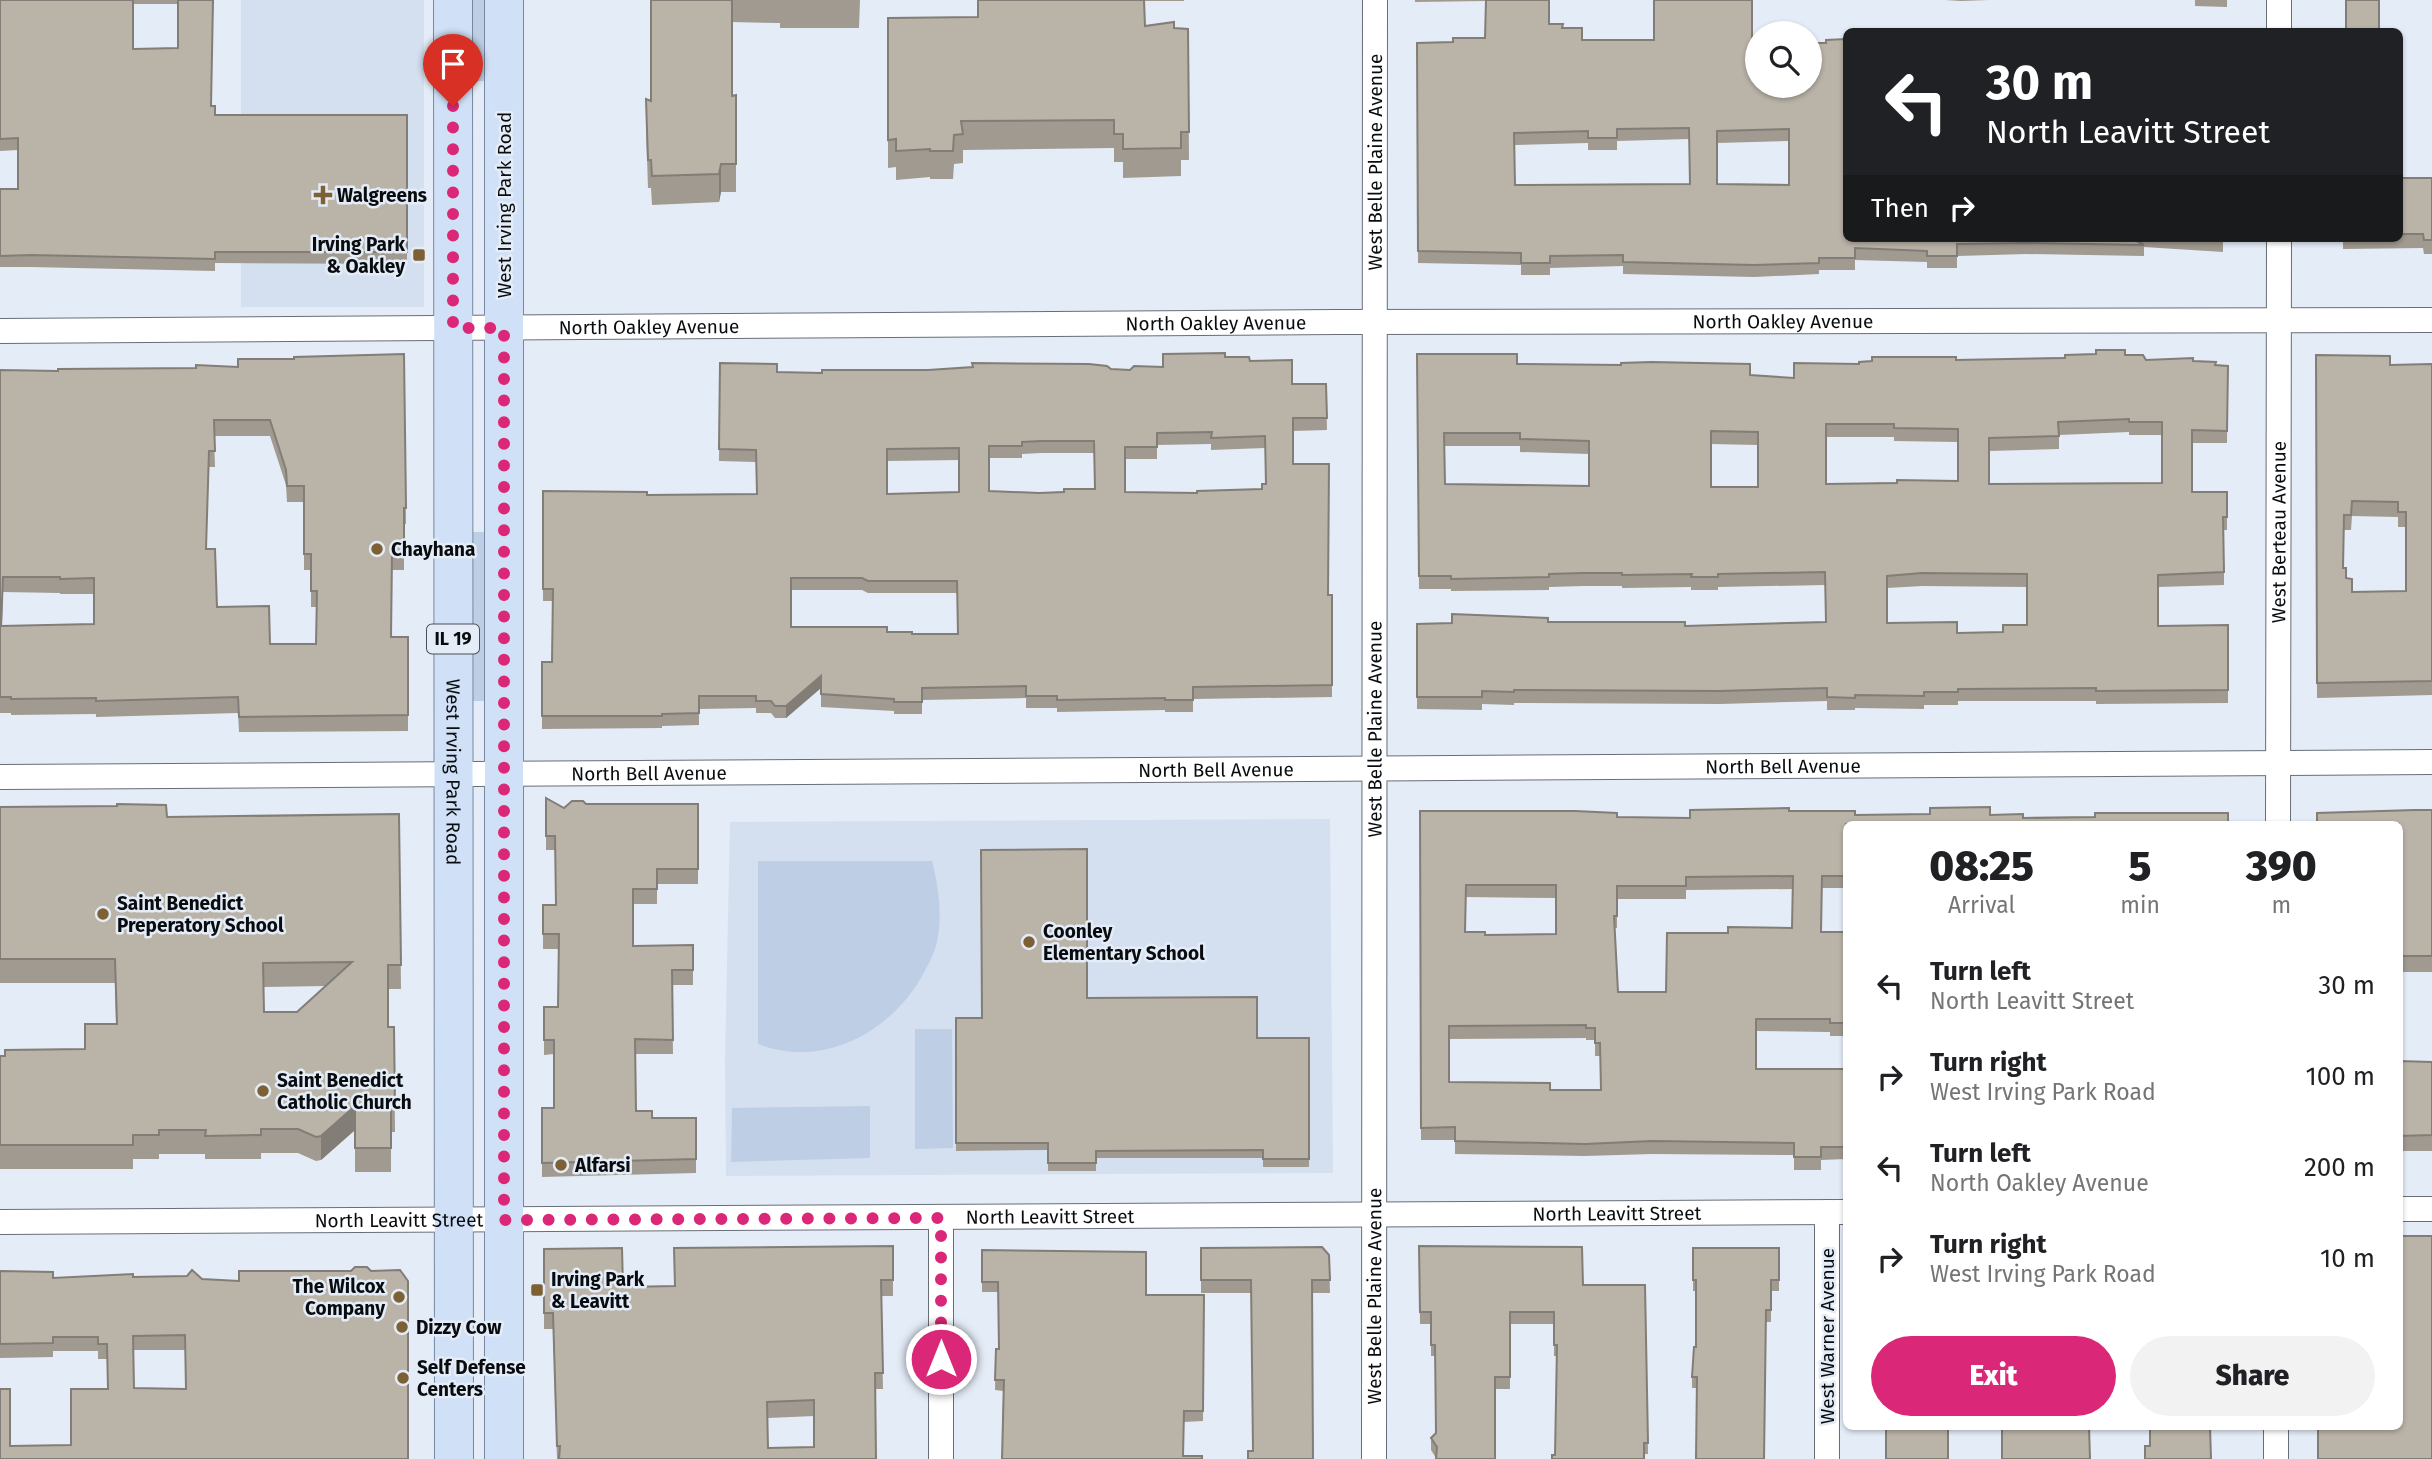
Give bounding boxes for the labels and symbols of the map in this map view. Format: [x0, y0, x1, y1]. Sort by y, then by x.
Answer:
pin [423, 34, 483, 106]
street label: West Belle Plaine Avenue [1364, 54, 1387, 270]
street label: West Irving Park Road [493, 112, 516, 298]
place label: Walgreens [337, 184, 427, 207]
marker: Walgreens [315, 187, 331, 203]
place label: Irving Park & Oakley [312, 233, 405, 278]
marker: Irving Park & Oakley [411, 247, 427, 263]
street label: North Oakley Avenue [1693, 310, 1873, 333]
street label: North Oakley Avenue [1126, 311, 1306, 335]
street label: North Oakley Avenue [559, 315, 739, 339]
street label: West Berteau Avenue [2267, 441, 2291, 623]
place label: Chayhana [391, 538, 475, 561]
marker: Chayhana [369, 541, 385, 557]
street label: West Belle Plaine Avenue [1363, 621, 1387, 837]
road number: IL 19 [427, 624, 479, 654]
street label: West Irving Park Road [441, 679, 465, 865]
street label: North Bell Avenue [1705, 755, 1861, 778]
street label: North Bell Avenue [1138, 758, 1294, 782]
street label: North Bell Avenue [571, 762, 727, 785]
place label: Saint Benedict Preperatory School [117, 892, 284, 937]
marker: Saint Benedict Preperatory School [95, 906, 111, 922]
place label: Coonley Elementary School [1043, 920, 1205, 965]
marker: Coonley Elementary School [1021, 934, 1037, 950]
place label: Saint Benedict Catholic Church [277, 1069, 412, 1114]
marker: Saint Benedict Catholic Church [255, 1083, 271, 1099]
place label: Alfarsi [574, 1154, 631, 1177]
marker: Alfarsi [553, 1157, 569, 1173]
street label: West Belle Plaine Avenue [1363, 1188, 1386, 1404]
street label: North Leavitt Street [1533, 1202, 1702, 1226]
street label: North Leavitt Street [966, 1205, 1135, 1229]
street label: North Leavitt Street [315, 1208, 484, 1232]
street label: West Warner Avenue [1816, 1248, 1839, 1424]
place label: Irving Park & Leavitt [551, 1268, 645, 1313]
place label: The Wilcox Company [292, 1275, 385, 1320]
marker: Irving Park & Leavitt [529, 1282, 545, 1298]
marker: The Wilcox Company [391, 1289, 407, 1305]
place label: Dizzy Cow [416, 1316, 502, 1339]
marker: Dizzy Cow [394, 1319, 410, 1335]
position arrow [904, 1322, 978, 1396]
place label: Self Defense Centers [417, 1356, 526, 1401]
marker: Self Defense Centers [395, 1370, 411, 1386]

